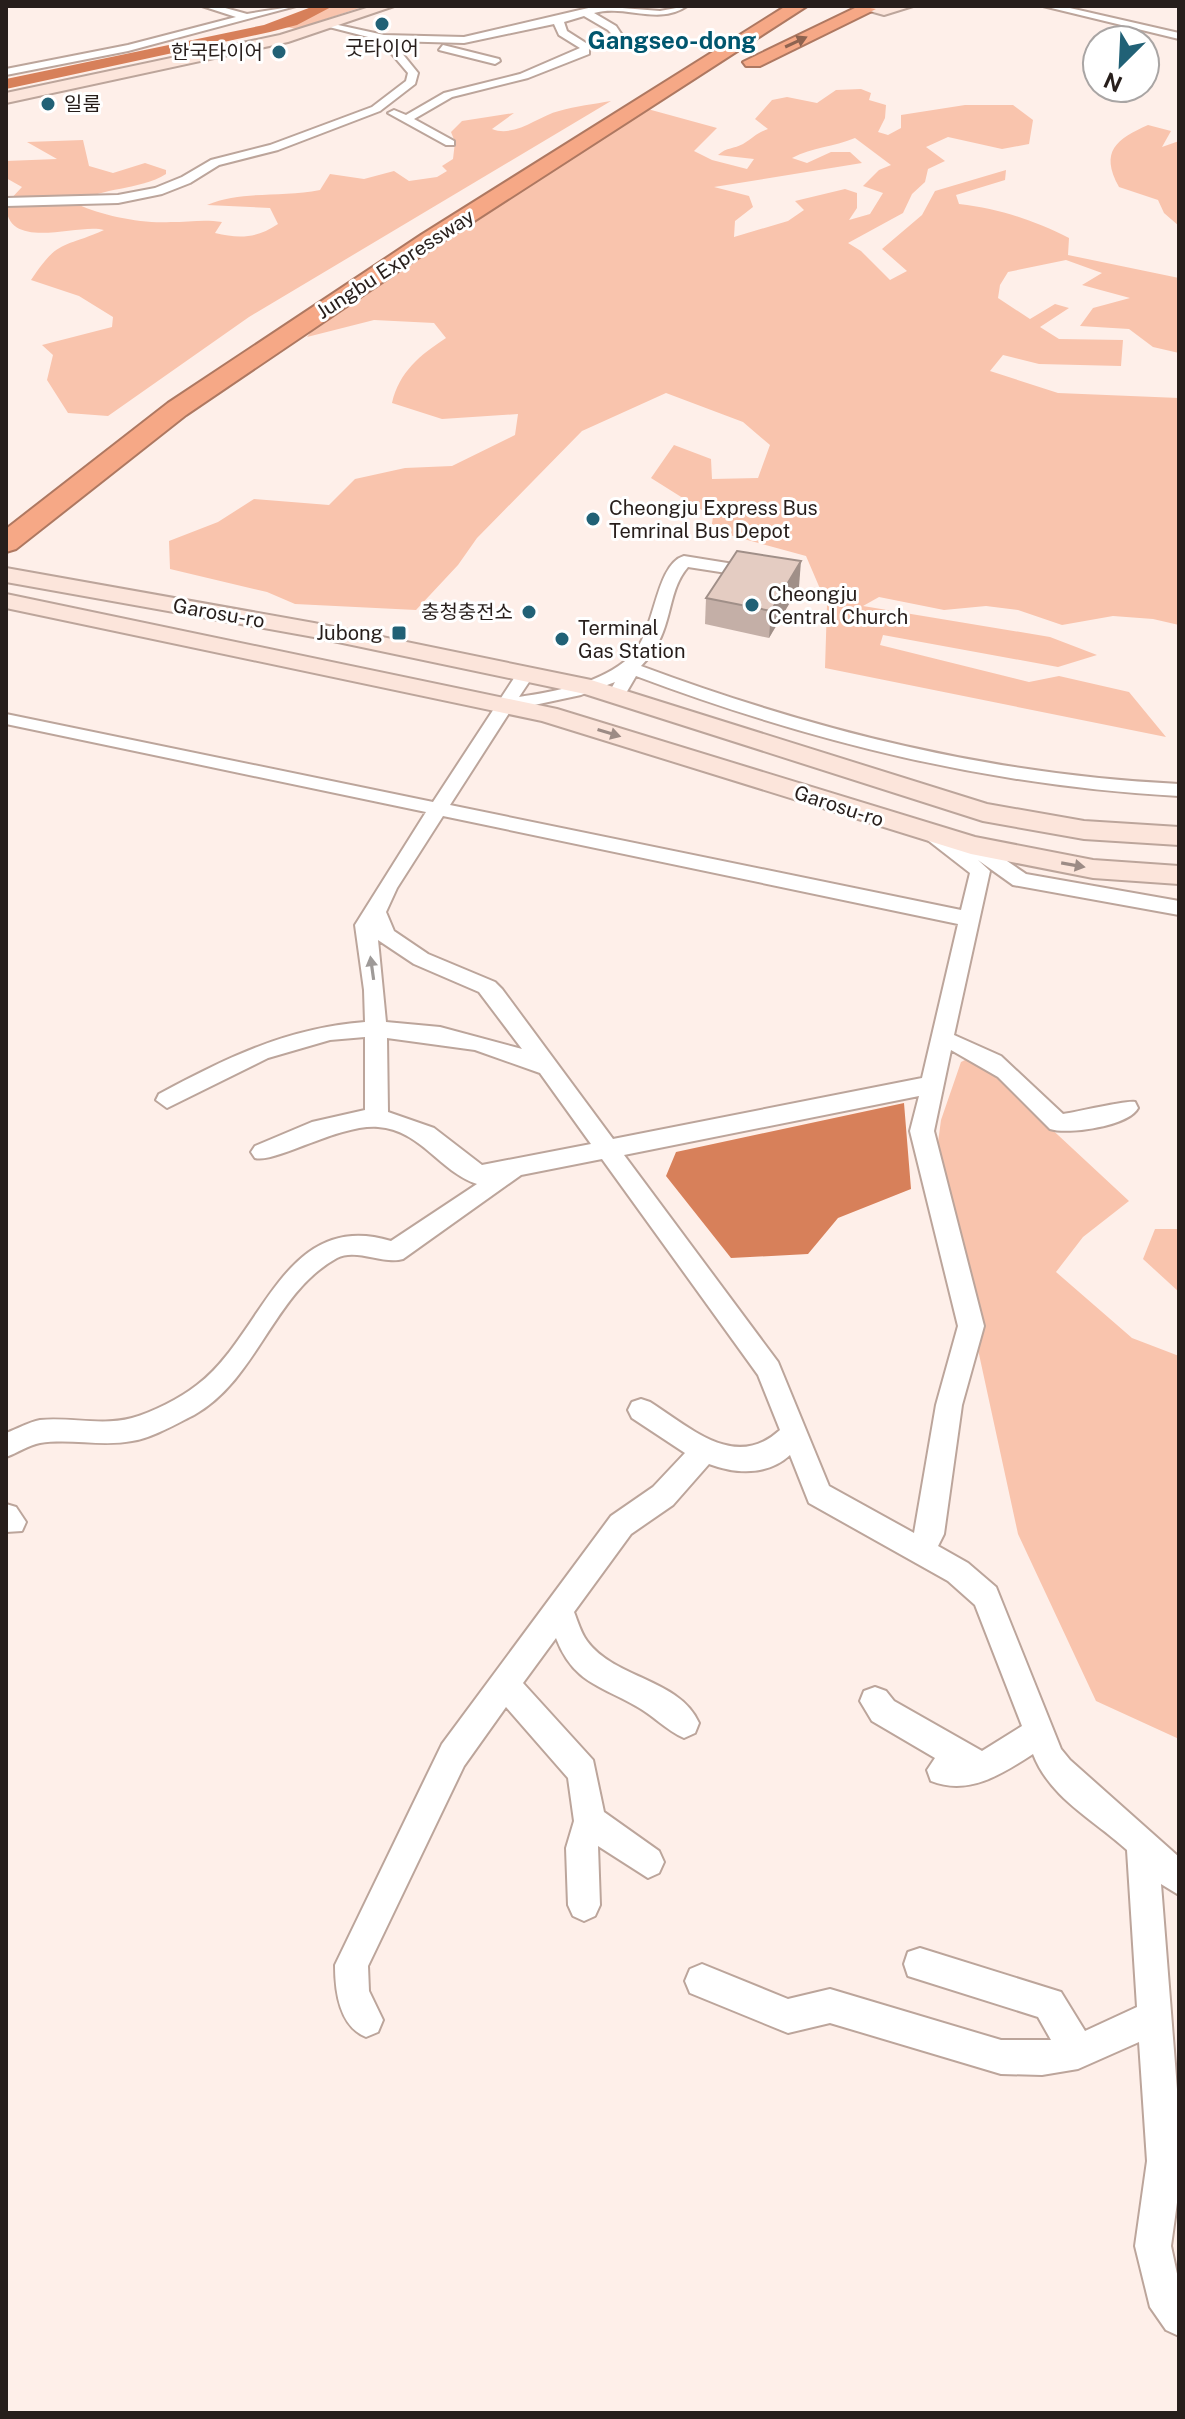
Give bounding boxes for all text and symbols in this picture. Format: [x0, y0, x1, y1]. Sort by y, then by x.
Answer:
marker: 굿타이어 [373, 15, 391, 33]
north arrow [1081, 24, 1161, 104]
district label: Gangseo-dong [588, 26, 756, 54]
one-way arrow [784, 35, 807, 49]
place label: 굿타이어 [345, 36, 419, 60]
place label: 한국타이어 [171, 40, 263, 64]
marker: 한국타이어 [270, 43, 288, 61]
text: N [1100, 67, 1126, 98]
place label: 일룸 [64, 92, 101, 116]
marker: 일룸 [39, 95, 57, 113]
street label: Jungbu Expressway [312, 204, 479, 324]
place label: Cheongju Express Bus Temrinal Bus Depot [609, 496, 818, 543]
marker: Cheongju Express Bus Temrinal Bus Depot [584, 510, 602, 528]
place label: Cheongju Central Church [768, 582, 908, 629]
street label: Garosu-ro [171, 593, 267, 633]
marker: Cheongju Central Church [743, 596, 761, 614]
place label: 충청충전소 [421, 600, 513, 624]
marker: 충청충전소 [520, 603, 538, 621]
place label: Terminal Gas Station [578, 616, 685, 663]
place label: Jubong [316, 621, 383, 645]
marker: Jubong [390, 624, 408, 642]
marker: Terminal Gas Station [553, 630, 571, 648]
one-way arrow [597, 727, 621, 740]
street label: Garosu-ro [791, 780, 887, 832]
one-way arrow [1061, 860, 1086, 872]
one-way arrow [365, 955, 378, 980]

